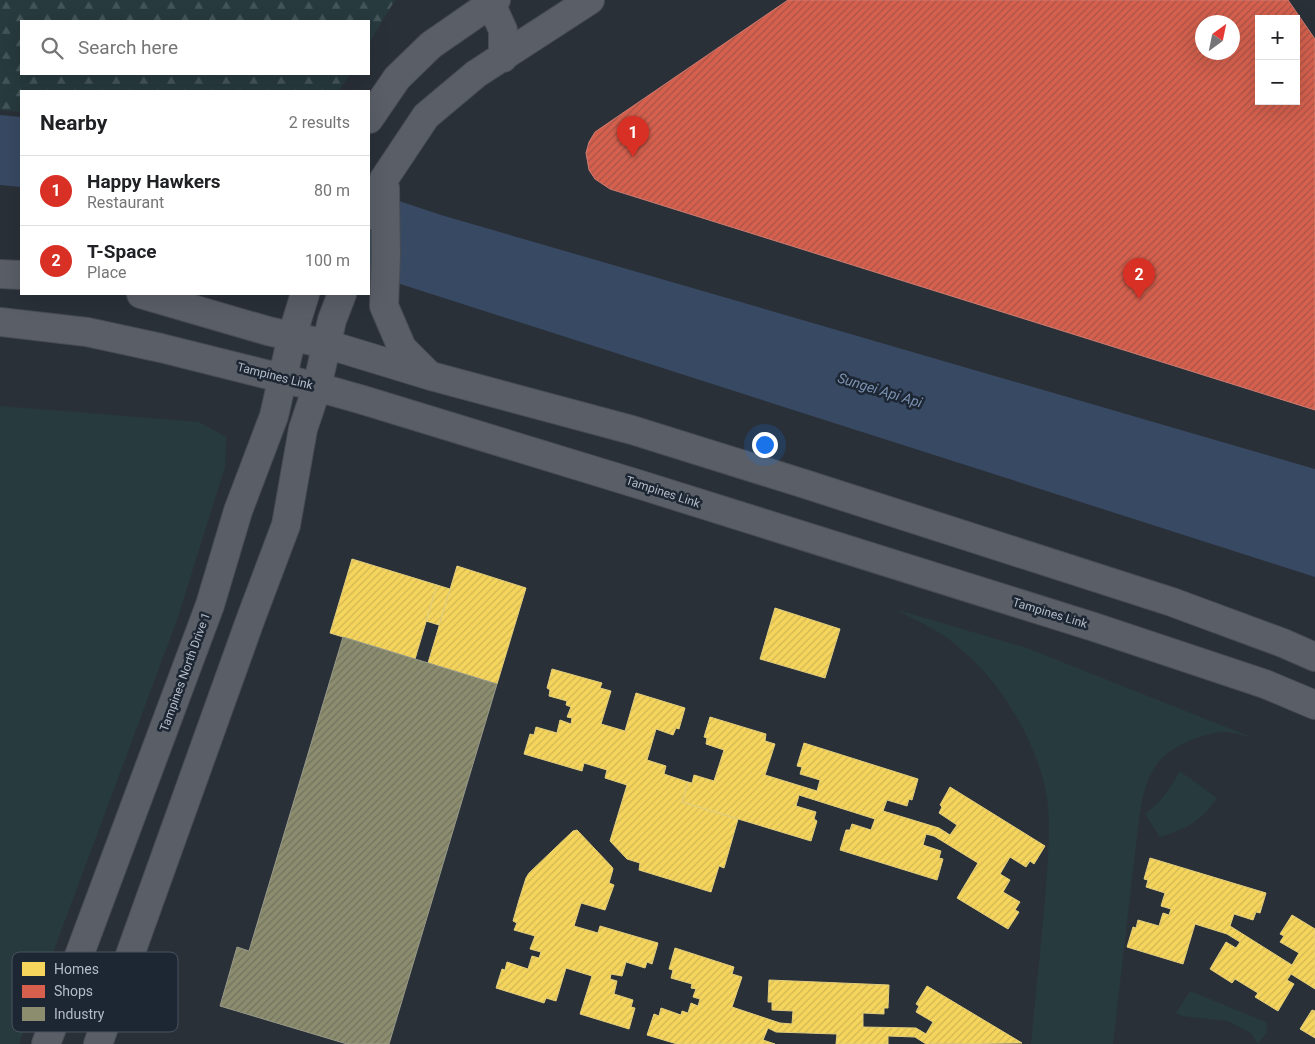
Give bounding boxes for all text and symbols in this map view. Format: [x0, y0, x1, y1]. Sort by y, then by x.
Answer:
north arrow [1195, 15, 1240, 60]
map controls [1255, 15, 1300, 105]
button: + [1255, 15, 1300, 60]
search box [20, 20, 370, 75]
icon: search [38, 34, 66, 62]
text: Search here [78, 36, 178, 59]
button: − [1255, 60, 1300, 105]
text: Nearby [40, 111, 107, 135]
text: 2 results [289, 113, 350, 132]
pin: 1 [617, 116, 649, 157]
text: Happy Hawkers [87, 170, 221, 193]
text: 1 [51, 181, 61, 200]
text: 80 m [314, 181, 350, 200]
text: Restaurant [87, 193, 164, 212]
text: T-Space [87, 240, 157, 263]
text: 2 [51, 251, 61, 270]
text: 100 m [305, 251, 350, 270]
pin: 2 [1123, 258, 1155, 299]
text: Place [87, 263, 127, 282]
street label: Tampines Link [236, 360, 315, 392]
water label: Sungei Api Api [836, 370, 925, 411]
your location [752, 432, 778, 458]
street label: Tampines Link [624, 473, 703, 511]
street label: Tampines Link [1011, 595, 1090, 631]
street label: Tampines North Drive 1 [157, 611, 213, 733]
legend [12, 952, 178, 1032]
text: Homes [54, 961, 99, 977]
text: Shops [54, 983, 93, 999]
text: Industry [54, 1006, 105, 1022]

